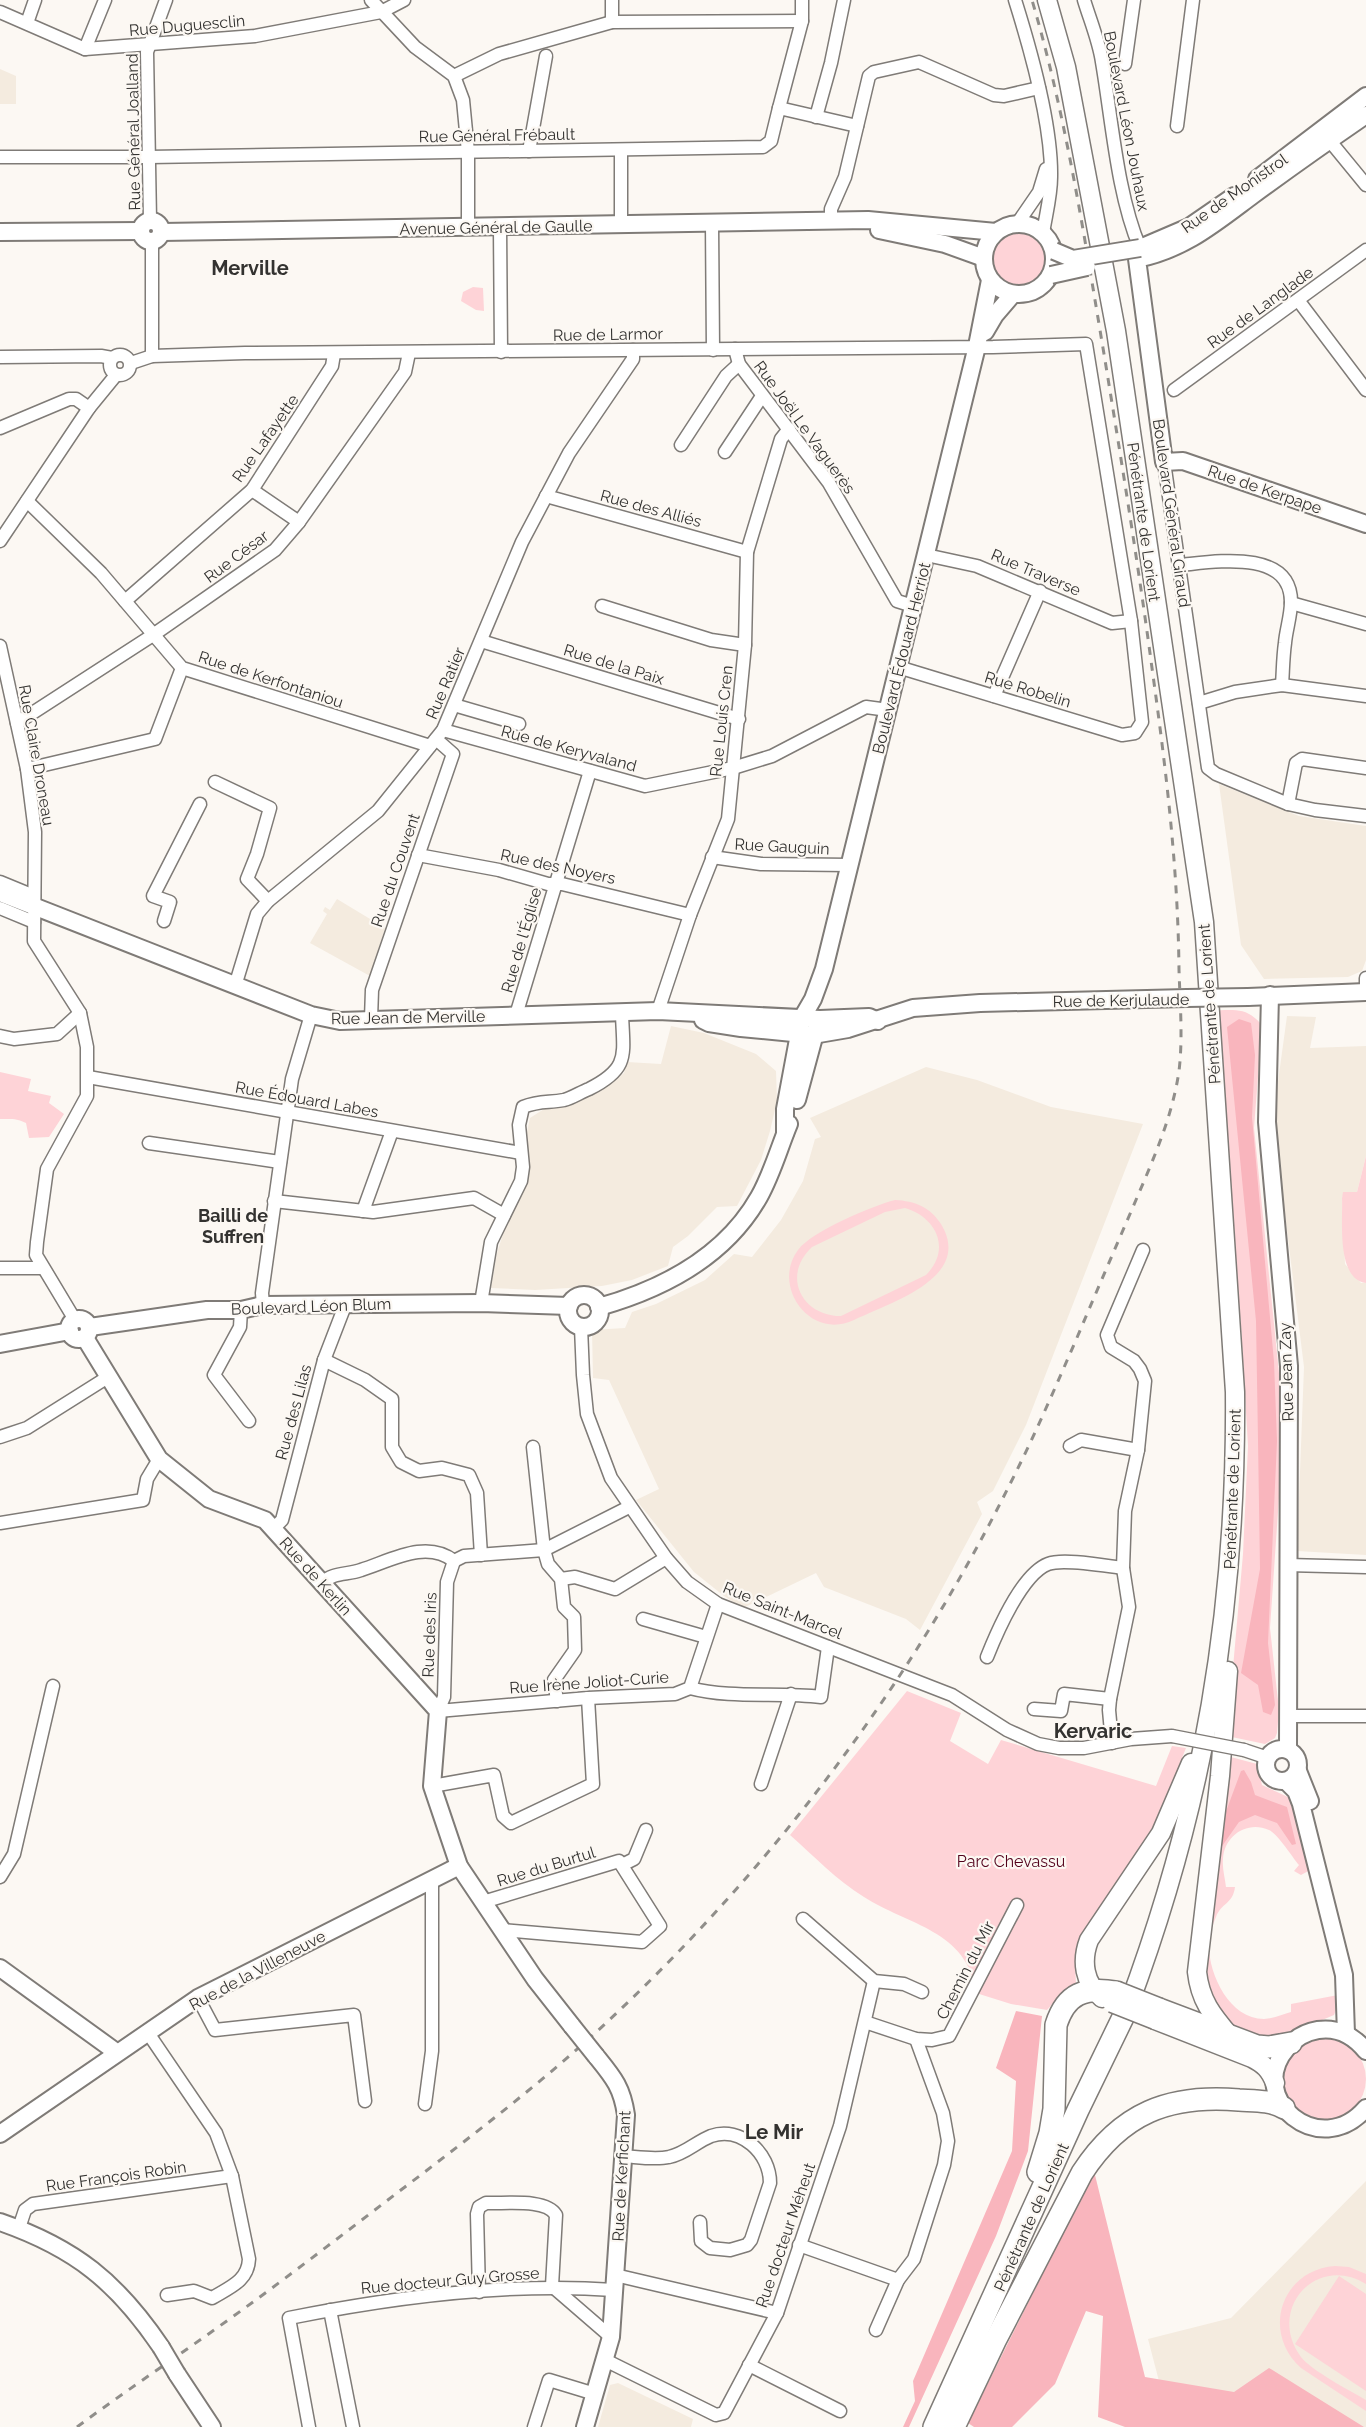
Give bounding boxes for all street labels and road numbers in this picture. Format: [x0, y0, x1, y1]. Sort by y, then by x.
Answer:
street label: Rue Duguesclin [128, 11, 246, 40]
street label: Boulevard Léon Jouhaux [1100, 30, 1153, 213]
street label: Rue Général Joalland [123, 53, 144, 211]
street label: Rue Général Frébault [419, 125, 576, 146]
street label: Rue de Monistrol [1178, 149, 1292, 237]
street label: Avenue Général de Gaulle [399, 216, 593, 239]
street label: Rue de Langlade [1204, 263, 1317, 352]
street label: Rue de Larmor [553, 324, 664, 345]
street label: Rue Joël Le Vaguerès [750, 357, 859, 498]
street label: Rue Lafayette [228, 391, 303, 486]
street label: Boulevard Général Giraud [1149, 418, 1194, 609]
street label: Pénétrante de Lorient [1123, 441, 1164, 604]
street label: Rue de Kerpape [1205, 461, 1324, 518]
street label: Rue des Alliés [598, 486, 704, 531]
street label: Rue César [200, 526, 273, 587]
street label: Rue Traverse [988, 545, 1084, 600]
street label: Boulevard Édouard Herriot [867, 559, 935, 756]
street label: Rue de la Paix [561, 640, 666, 689]
street label: Rue Ratier [422, 644, 469, 722]
street label: Rue de Kerfontaniou [196, 647, 346, 712]
street label: Rue Louis Cren [706, 664, 737, 778]
street label: Rue Robelin [982, 667, 1073, 712]
street label: Rue Claire Droneau [15, 683, 58, 827]
street label: Rue de Keryvaland [499, 721, 639, 776]
street label: Rue du Couvent [367, 810, 424, 930]
street label: Rue Gauguin [734, 835, 830, 858]
street label: Rue des Noyers [499, 845, 617, 888]
street label: Rue de l'Église [496, 885, 546, 995]
street label: Pénétrante de Lorient [1194, 923, 1225, 1085]
street label: Rue de Kerjulaude [1053, 990, 1189, 1011]
street label: Rue Jean de Merville [331, 1007, 485, 1028]
street label: Rue Édouard Labes [234, 1077, 380, 1121]
street label: Boulevard Léon Blum [231, 1294, 391, 1319]
street label: Rue Jean Zay [1275, 1322, 1298, 1422]
street label: Rue des Lilas [272, 1362, 315, 1462]
street label: Pénétrante de Lorient [1220, 1408, 1245, 1570]
street label: Rue de Kerlin [276, 1533, 356, 1619]
street label: Rue Saint-Marcel [720, 1578, 846, 1643]
street label: Rue des Iris [419, 1592, 440, 1678]
street label: Rue Irène Joliot-Curie [509, 1667, 669, 1698]
street label: Rue du Burtul [495, 1842, 598, 1890]
street label: Chemin du Mir [932, 1917, 999, 2023]
street label: Rue de la Villeneuve [186, 1926, 329, 2014]
street label: Rue de Kerfichant [609, 2109, 634, 2242]
street label: Pénétrante de Lorient [990, 2139, 1073, 2294]
street label: Rue François Robin [45, 2157, 188, 2196]
street label: Rue docteur Méheut [752, 2160, 819, 2310]
street label: Rue docteur Guy Grosse [360, 2263, 540, 2298]

